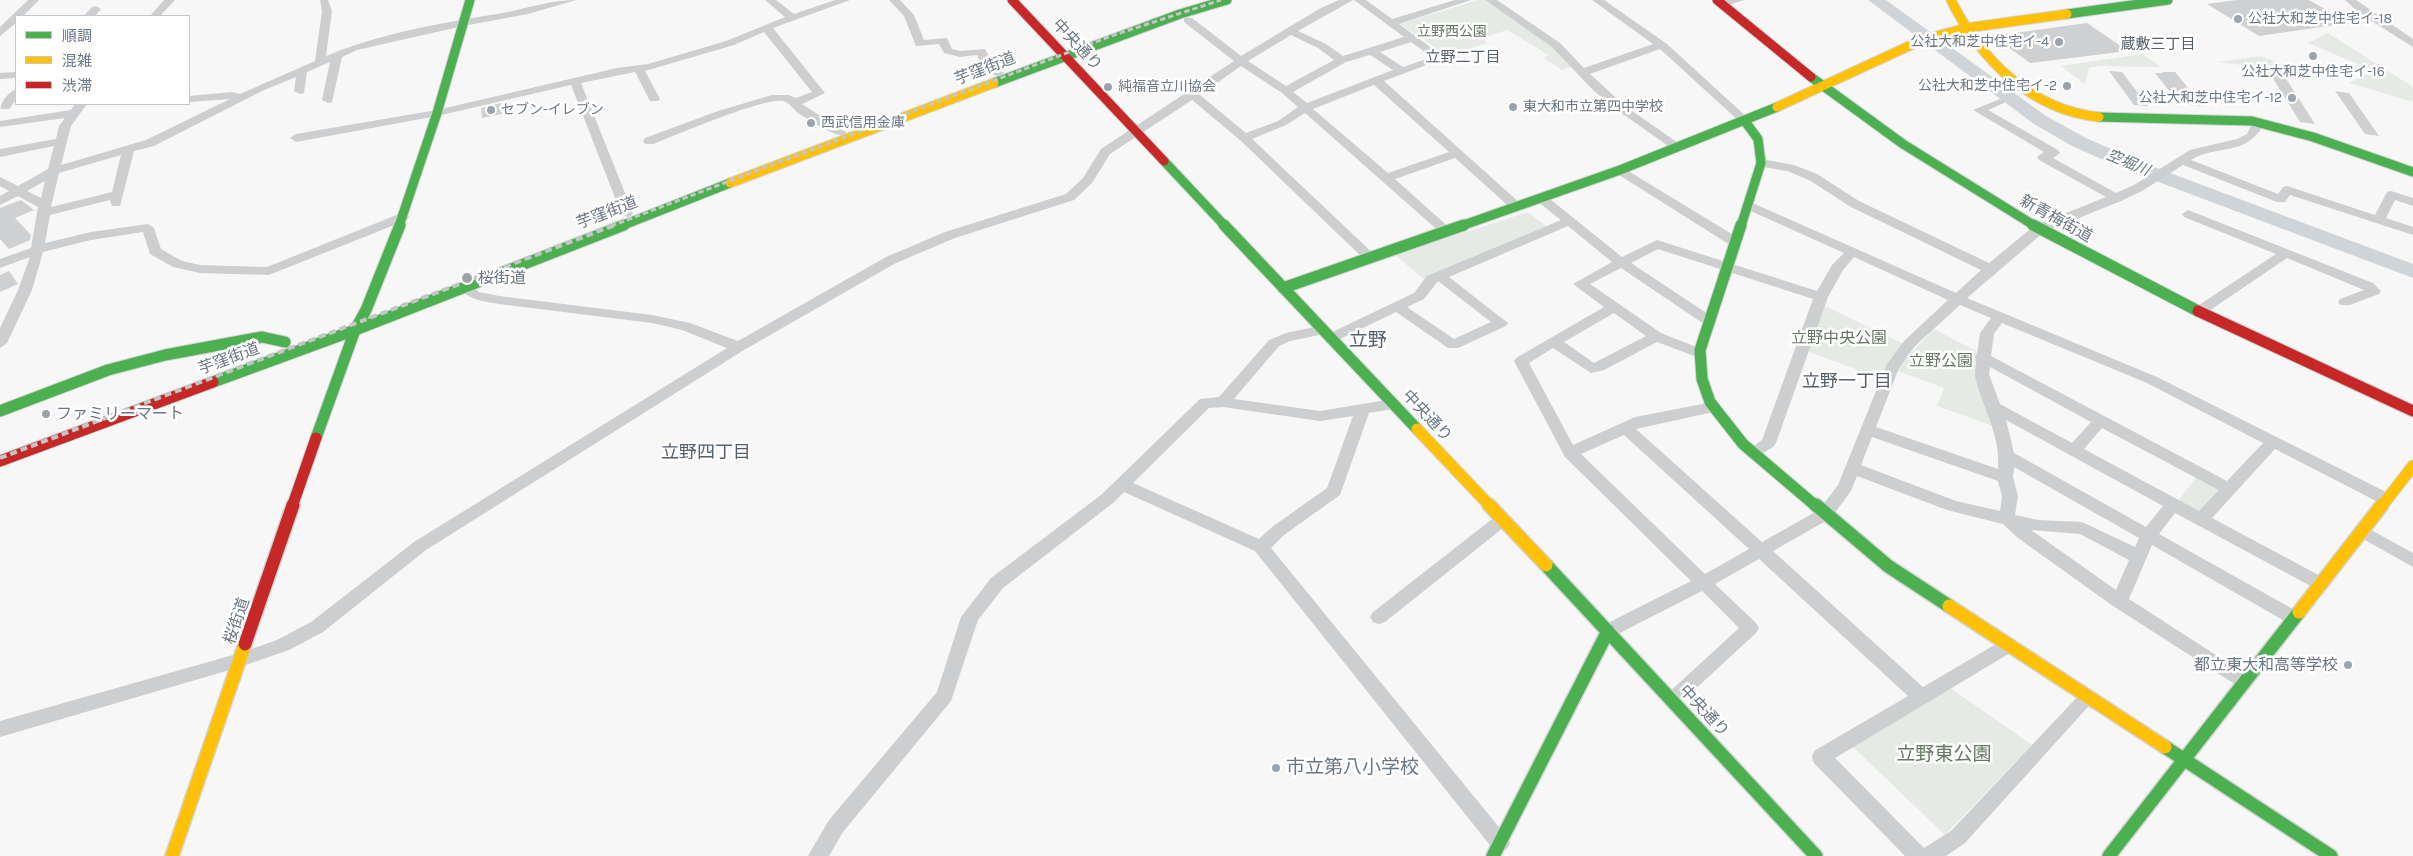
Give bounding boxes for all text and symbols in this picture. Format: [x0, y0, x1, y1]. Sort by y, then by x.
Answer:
place label: 公社大和芝中住宅イ-18 [2248, 11, 2392, 27]
marker: 公社大和芝中住宅イ-18 [2232, 13, 2244, 25]
legend [15, 15, 190, 105]
street label: 中央通り [1048, 15, 1106, 75]
park label: 立野西公園 [1417, 24, 1487, 40]
text: 順調 [62, 27, 92, 45]
place label: 公社大和芝中住宅イ-4 [1910, 34, 2049, 50]
marker: 公社大和芝中住宅イ-4 [2053, 36, 2065, 48]
district label: 蔵敷三丁目 [2121, 36, 2195, 54]
street label: 芋窪街道 [952, 49, 1018, 89]
district label: 立野二丁目 [1426, 49, 1500, 67]
marker: 公社大和芝中住宅イ-16 [2307, 50, 2319, 62]
text: 混雑 [62, 52, 92, 70]
place label: 公社大和芝中住宅イ-16 [2241, 64, 2385, 80]
text: 渋滞 [62, 77, 92, 95]
place label: 公社大和芝中住宅イ-2 [1918, 78, 2057, 94]
place label: 純福音立川協会 [1118, 79, 1216, 95]
marker: 公社大和芝中住宅イ-2 [2061, 80, 2073, 92]
marker: 純福音立川協会 [1102, 81, 1114, 93]
place label: 公社大和芝中住宅イ-12 [2138, 90, 2282, 106]
marker: 公社大和芝中住宅イ-12 [2286, 92, 2298, 104]
place label: 東大和市立第四中学校 [1523, 99, 1663, 115]
marker: 東大和市立第四中学校 [1507, 101, 1519, 113]
place label: セブン-イレブン [501, 102, 604, 118]
marker: セブン-イレブン [485, 104, 497, 116]
place label: 西武信用金庫 [821, 115, 905, 131]
marker: 西武信用金庫 [805, 117, 817, 129]
water label: 空堀川 [2104, 146, 2152, 180]
street label: 新青梅街道 [2016, 191, 2096, 247]
street label: 芋窪街道 [574, 193, 640, 233]
place label: 桜街道 [478, 268, 526, 288]
marker: 桜街道 [460, 271, 474, 285]
park label: 立野中央公園 [1791, 328, 1887, 348]
district label: 立野 [1349, 330, 1387, 352]
street label: 芋窪街道 [196, 339, 262, 379]
park label: 立野公園 [1909, 351, 1973, 371]
district label: 立野一丁目 [1802, 371, 1892, 393]
street label: 中央通り [1398, 386, 1456, 446]
place label: ファミリーマート [56, 404, 184, 424]
marker: ファミリーマート [40, 408, 52, 420]
district label: 立野四丁目 [661, 442, 751, 464]
street label: 桜街道 [220, 595, 254, 647]
place label: 都立東大和高等学校 [2194, 655, 2338, 675]
marker: 都立東大和高等学校 [2342, 659, 2354, 671]
street label: 中央通り [1675, 681, 1733, 741]
park label: 立野東公園 [1897, 744, 1991, 766]
place label: 市立第八小学校 [1286, 757, 1419, 779]
marker: 市立第八小学校 [1270, 762, 1282, 774]

